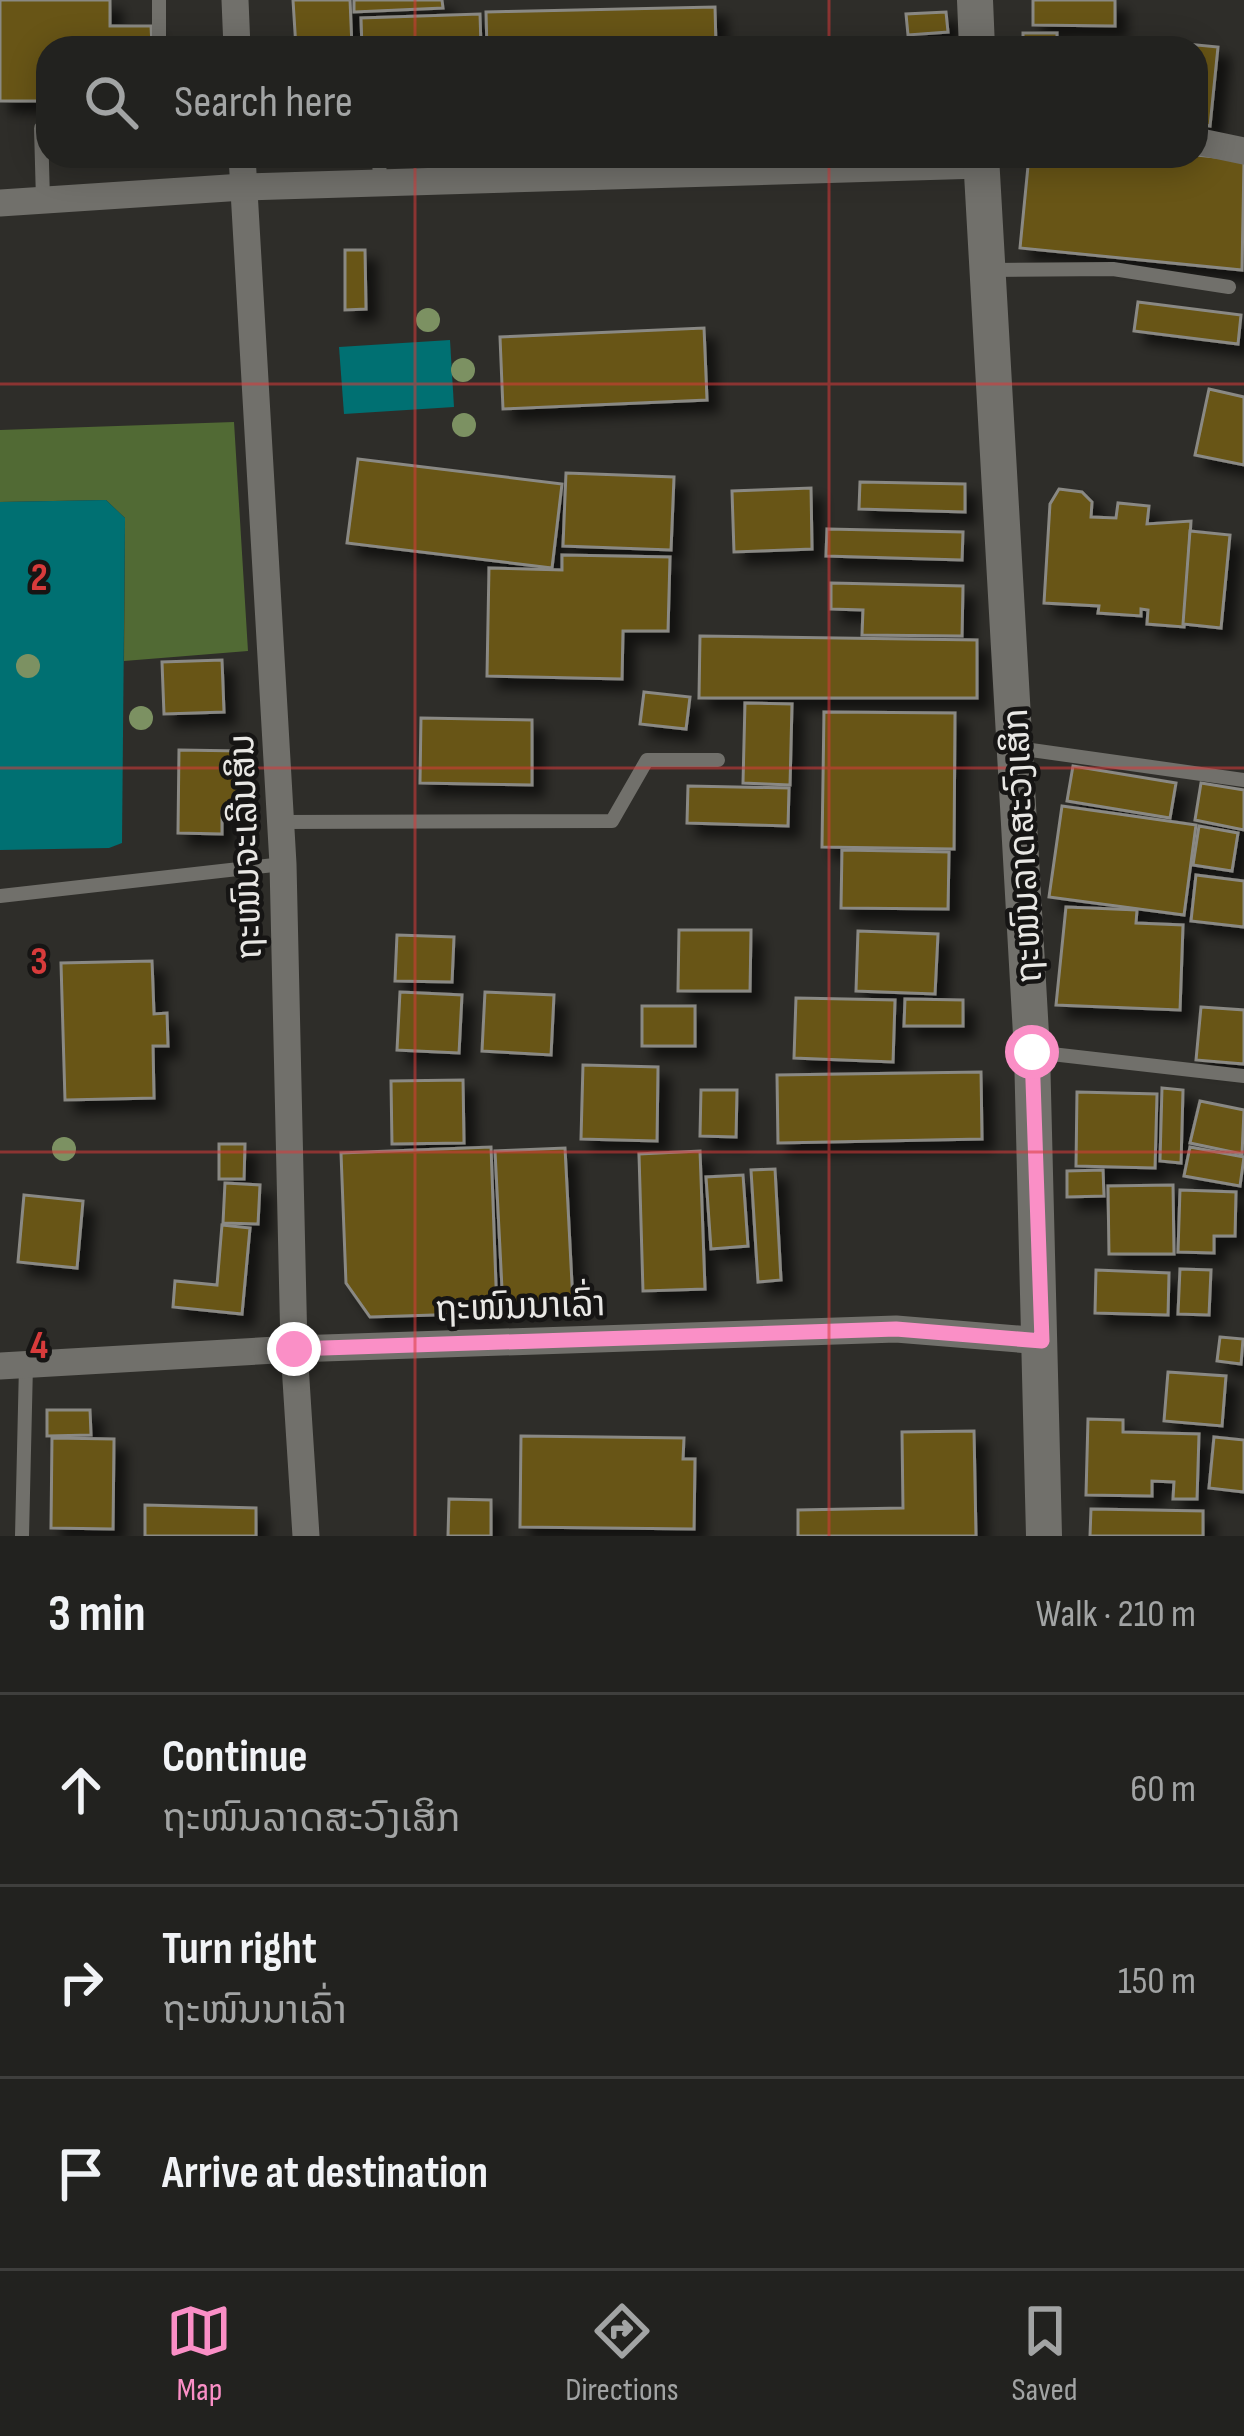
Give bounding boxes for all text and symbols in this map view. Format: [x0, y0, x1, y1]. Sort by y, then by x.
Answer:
search box [36, 36, 1208, 168]
icon: search [78, 69, 144, 135]
text: Search here [174, 75, 353, 130]
text: 2 [30, 555, 48, 602]
street label: ຖະໜົນລາດສະວົງເສິກ [995, 707, 1052, 985]
street label: ຖະໜົນຈະເລີນສິນ [221, 733, 272, 961]
text: 3 [30, 939, 48, 986]
route start [1005, 1025, 1059, 1079]
street label: ຖະໜົນນາເລົ່າ [434, 1277, 606, 1332]
route end [267, 1322, 321, 1376]
text: 4 [30, 1323, 48, 1370]
text: 3 min [48, 1584, 146, 1645]
text: Walk · 210 m [1036, 1591, 1196, 1638]
text: Continue [162, 1730, 308, 1785]
icon: ahead [48, 1757, 114, 1823]
text: 60 m [1130, 1766, 1196, 1813]
text: ຖະໜົນລາດສະວົງເສິກ [162, 1796, 460, 1843]
text: Turn right [162, 1922, 317, 1977]
icon: right [48, 1949, 114, 2015]
text: 150 m [1118, 1958, 1196, 2005]
text: ຖະໜົນນາເລົ່າ [162, 1988, 347, 2035]
icon: arrive [48, 2141, 114, 2207]
text: Arrive at destination [162, 2146, 488, 2201]
tab: Map [166, 2298, 232, 2410]
tab: Directions [565, 2298, 679, 2410]
tab: Saved [1011, 2298, 1078, 2410]

